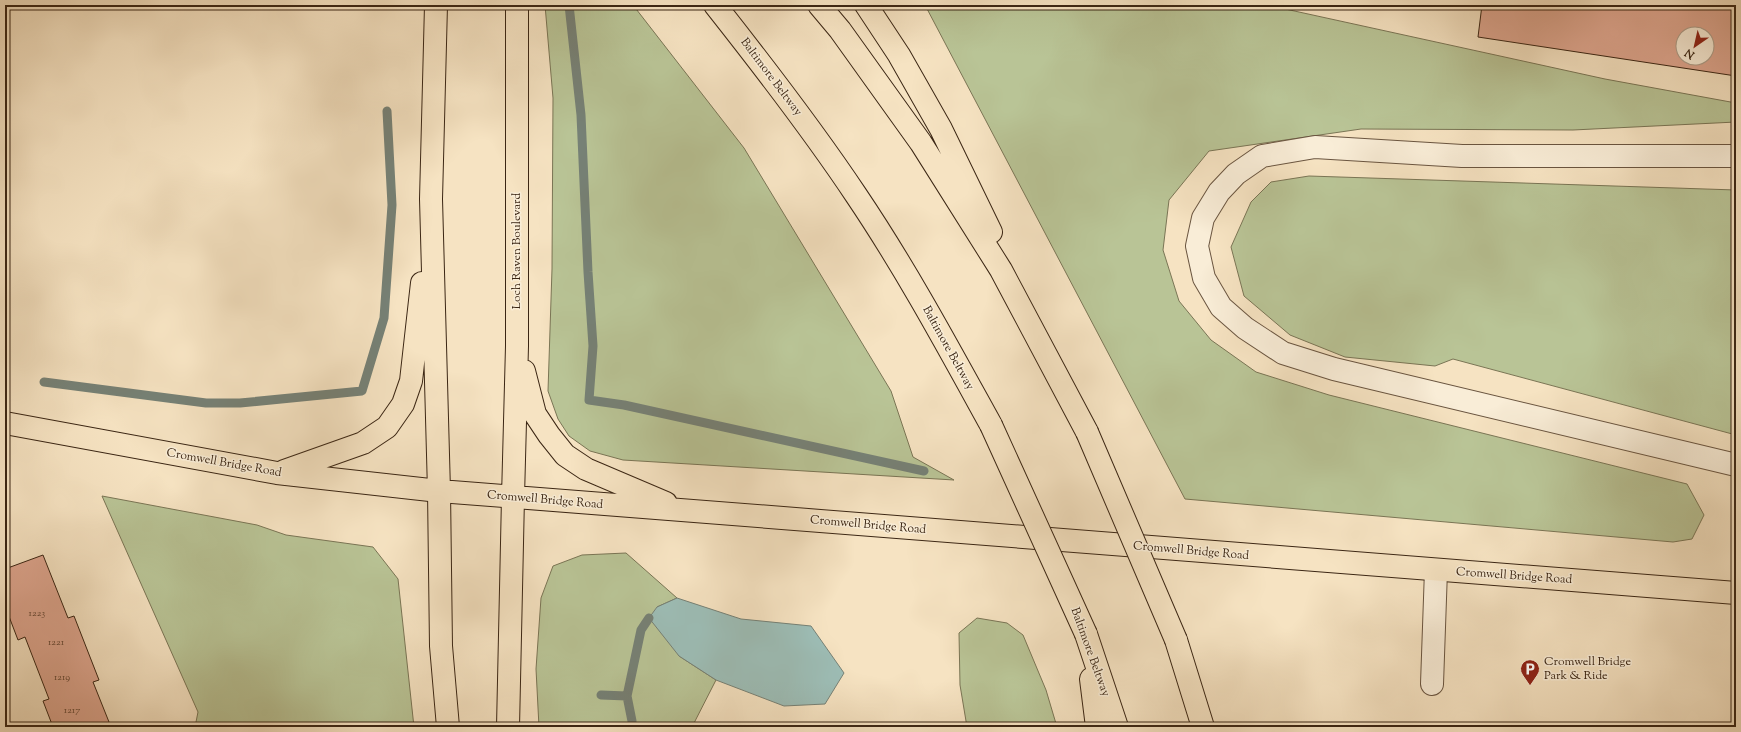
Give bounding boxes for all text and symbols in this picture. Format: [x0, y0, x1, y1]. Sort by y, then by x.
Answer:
north arrow [1675, 26, 1715, 66]
street label: Baltimore Beltway [736, 34, 806, 120]
text: N [1682, 44, 1699, 63]
street label: Loch Raven Boulevard [508, 193, 526, 309]
street label: Baltimore Beltway [917, 303, 979, 393]
street label: Cromwell Bridge Road [165, 444, 283, 482]
street label: Cromwell Bridge Road [486, 486, 604, 514]
street label: Cromwell Bridge Road [809, 511, 927, 539]
street label: Cromwell Bridge Road [1132, 537, 1250, 565]
street label: Cromwell Bridge Road [1455, 563, 1573, 589]
street label: Baltimore Beltway [1066, 605, 1114, 699]
house number: 1223 [29, 606, 45, 621]
house number: 1221 [48, 635, 65, 650]
place label: Cromwell Bridge Park & Ride [1544, 653, 1631, 685]
parking icon: Cromwell Bridge Park & Ride [1519, 658, 1541, 686]
house number: 1219 [54, 670, 70, 685]
house number: 1217 [64, 703, 80, 718]

